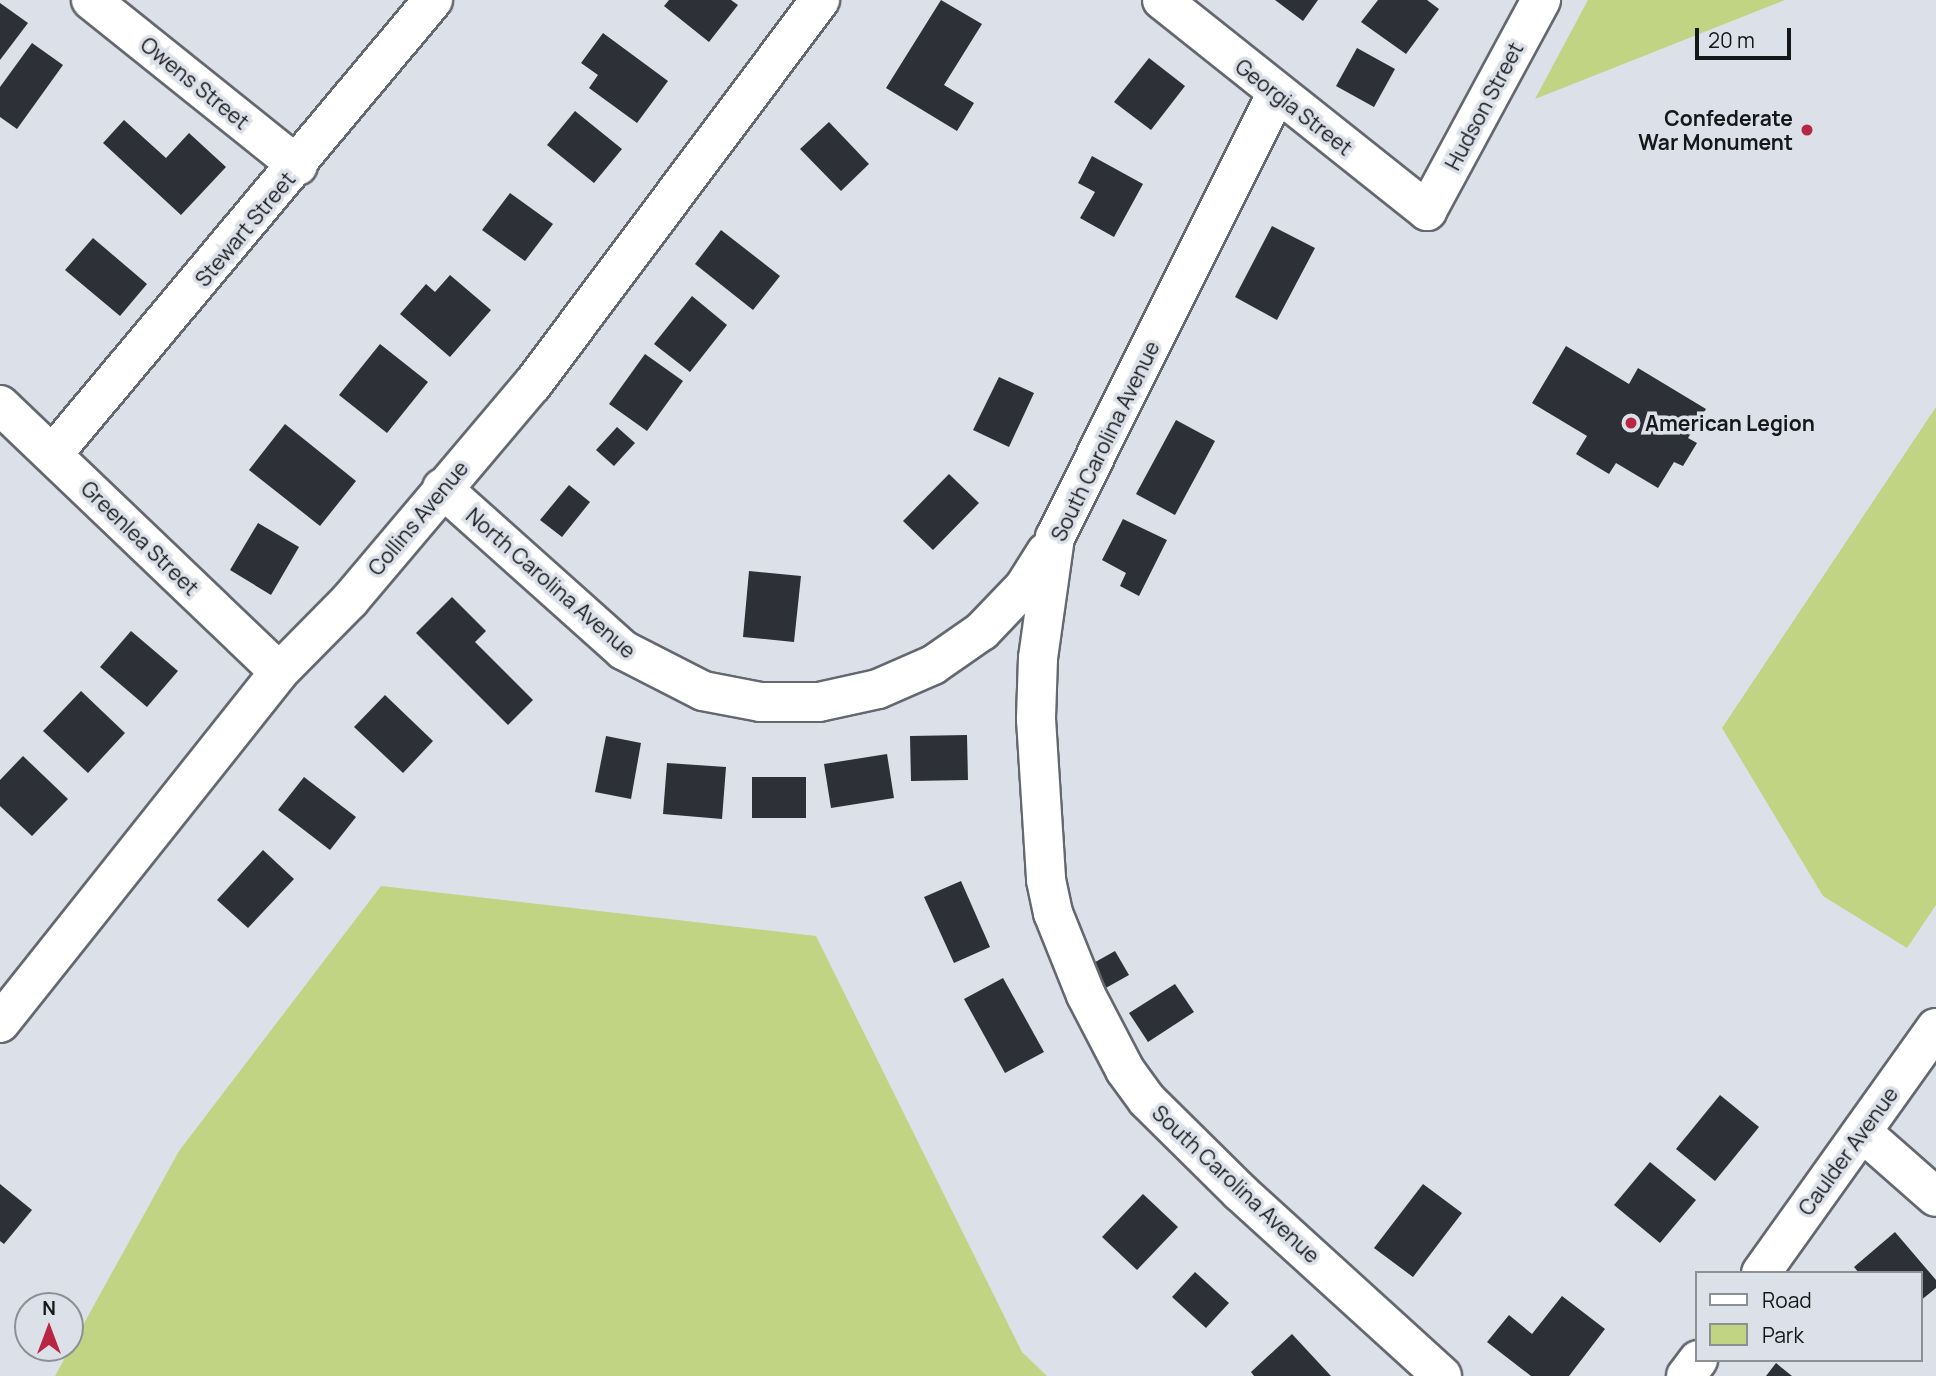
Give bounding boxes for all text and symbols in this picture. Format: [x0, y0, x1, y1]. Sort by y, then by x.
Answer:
scale bar [1698, 14, 1794, 58]
text: 20 m [1708, 26, 1755, 54]
street label: Owens Street [136, 32, 254, 134]
street label: Hudson Street [1440, 38, 1528, 174]
street label: Georgia Street [1230, 54, 1358, 160]
place label: Confederate War Monument [1638, 105, 1793, 155]
marker: Confederate War Monument [1799, 122, 1815, 138]
street label: Stewart Street [190, 167, 300, 291]
street label: South Carolina Avenue [1046, 337, 1164, 545]
place label: American Legion [1645, 410, 1815, 436]
marker: American Legion [1623, 415, 1639, 431]
street label: Collins Avenue [363, 456, 473, 580]
street label: Greenlea Street [76, 476, 204, 600]
street label: North Carolina Avenue [461, 503, 641, 663]
street label: Caulder Avenue [1793, 1082, 1903, 1220]
street label: South Carolina Avenue [1147, 1100, 1325, 1268]
legend [1694, 1271, 1922, 1362]
text: Road [1762, 1286, 1812, 1314]
north arrow [14, 1292, 84, 1362]
text: N [42, 1295, 56, 1321]
text: Park [1762, 1321, 1804, 1349]

